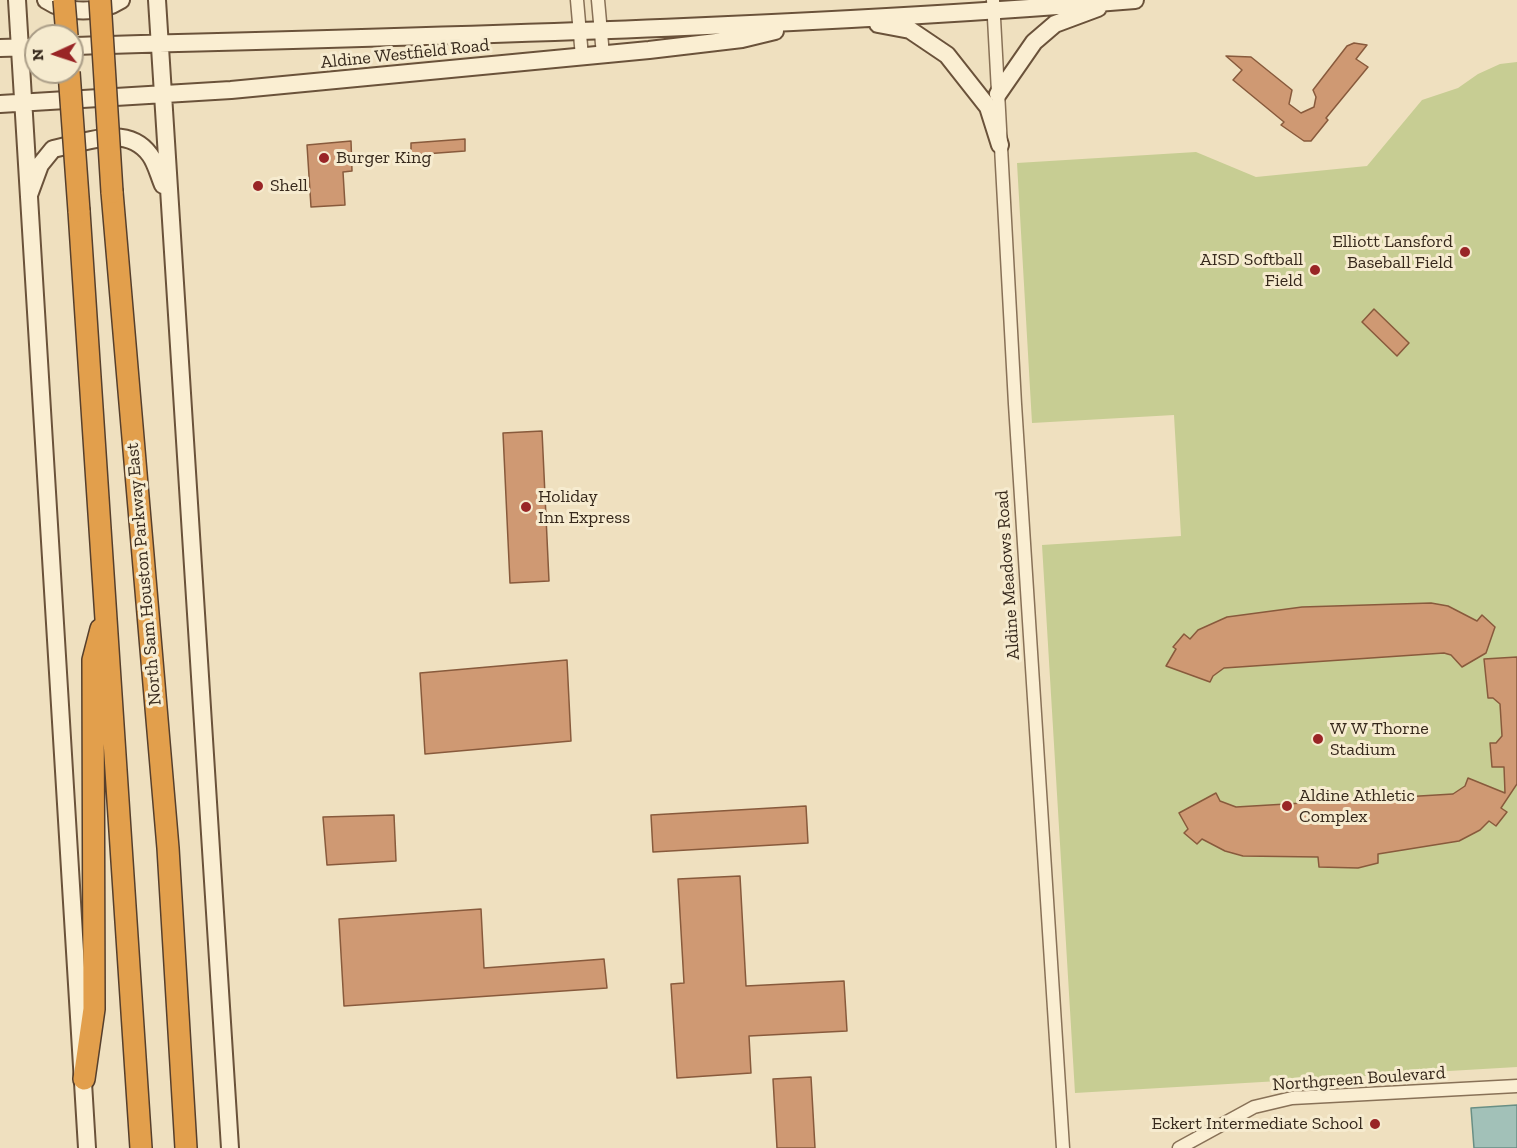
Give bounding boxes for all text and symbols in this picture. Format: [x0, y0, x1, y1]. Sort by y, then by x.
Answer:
north arrow [24, 24, 84, 84]
street label: Aldine Westfield Road [320, 34, 490, 74]
text: N [28, 48, 47, 61]
place label: Burger King [336, 147, 431, 169]
marker: Burger King [317, 151, 331, 165]
place label: Shell [270, 175, 308, 197]
marker: Shell [251, 179, 265, 193]
place label: Elliott Lansford Baseball Field [1332, 231, 1453, 274]
marker: Elliott Lansford Baseball Field [1458, 245, 1472, 259]
place label: AISD Softball Field [1200, 249, 1303, 292]
marker: AISD Softball Field [1308, 263, 1322, 277]
street label: North Sam Houston Parkway East [122, 442, 166, 706]
place label: Holiday Inn Express [538, 486, 630, 528]
street label: Aldine Meadows Road [991, 489, 1025, 661]
marker: Holiday Inn Express [519, 500, 533, 514]
place label: W W Thorne Stadium [1330, 718, 1429, 760]
marker: W W Thorne Stadium [1311, 732, 1325, 746]
place label: Aldine Athletic Complex [1299, 785, 1415, 828]
marker: Aldine Athletic Complex [1280, 799, 1294, 813]
street label: Northgreen Boulevard [1272, 1062, 1446, 1096]
place label: Eckert Intermediate School [1151, 1113, 1363, 1135]
marker: Eckert Intermediate School [1368, 1117, 1382, 1131]

